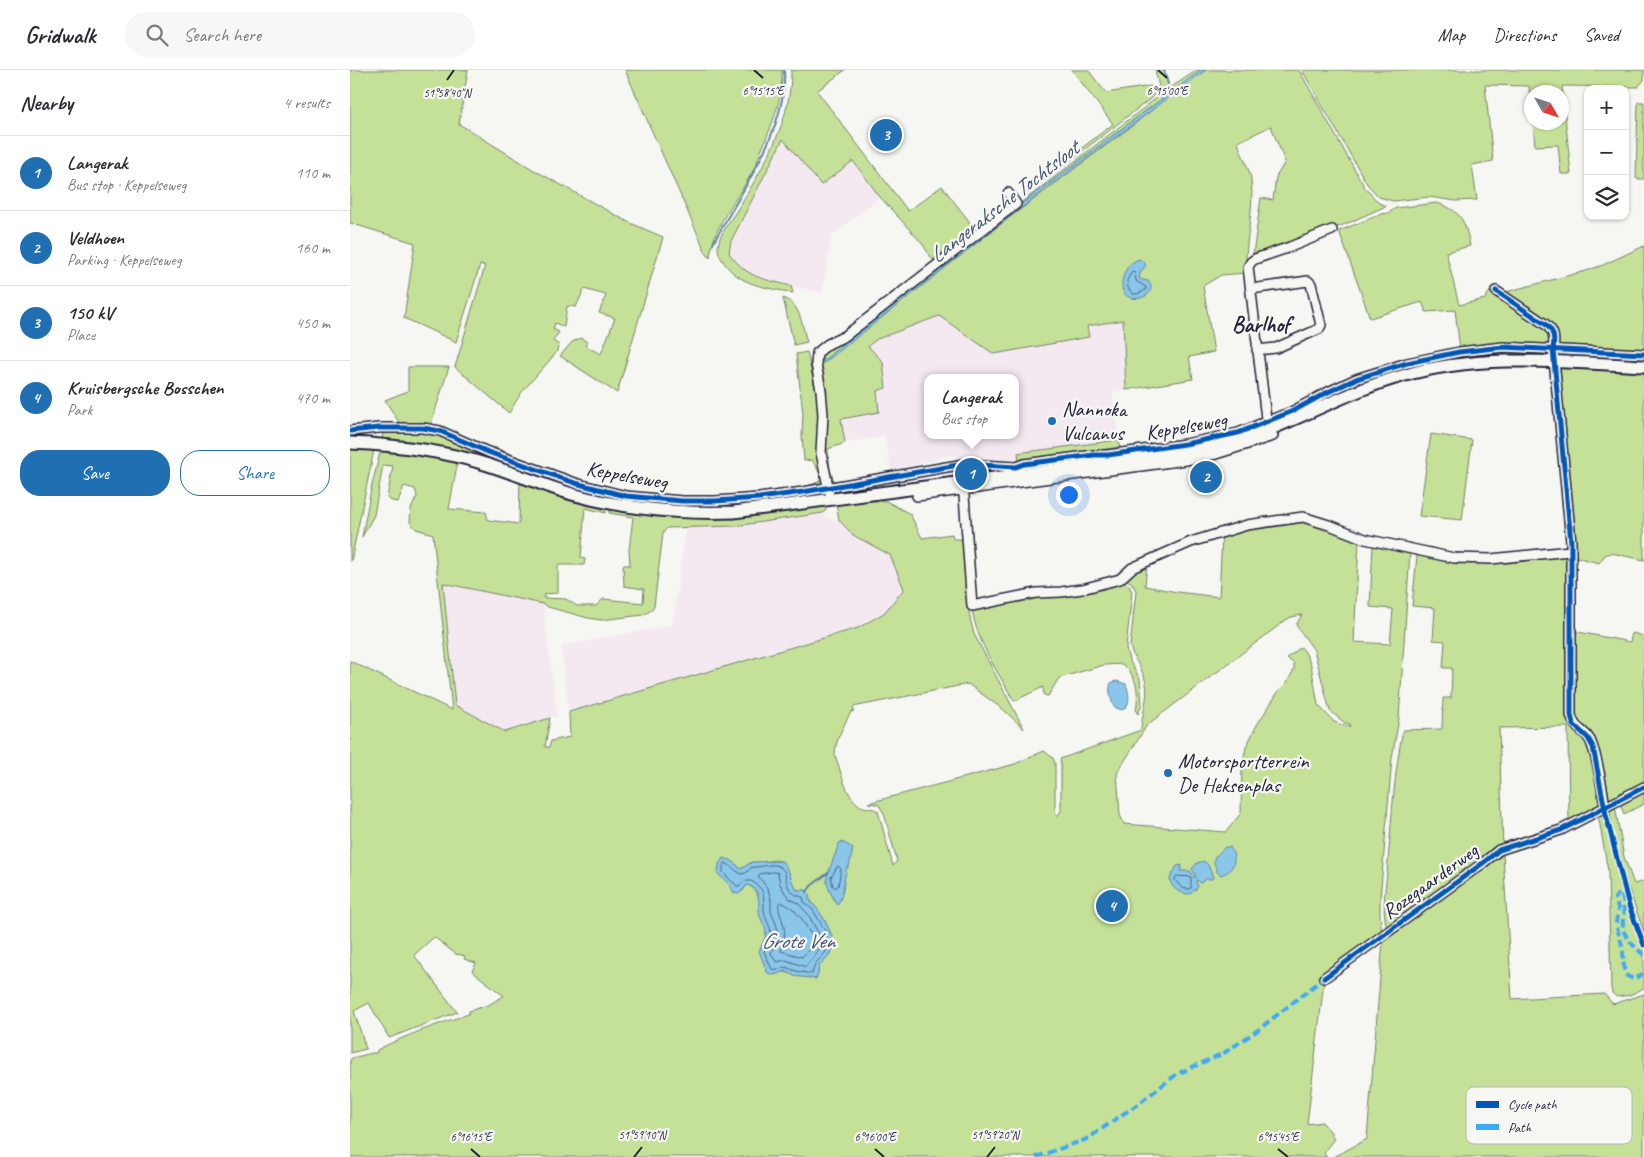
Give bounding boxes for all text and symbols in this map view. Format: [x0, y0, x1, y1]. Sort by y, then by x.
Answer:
search box [125, 12, 475, 57]
text: Gridwalk [25, 20, 95, 50]
icon: search [143, 21, 171, 49]
text: Search here [183, 23, 261, 47]
text: Map [1438, 24, 1465, 46]
text: Directions [1493, 24, 1556, 46]
text: Saved [1584, 24, 1619, 46]
text: 6°15'15"E [743, 83, 785, 99]
text: 6°15'00"E [1147, 83, 1189, 99]
text: 51°58'40"N [423, 85, 472, 101]
north arrow [1524, 85, 1569, 130]
map controls [1584, 85, 1629, 220]
button: + [1584, 85, 1629, 130]
text: Nearby [20, 90, 73, 116]
text: 4 results [283, 93, 330, 113]
pin: 3 [870, 116, 902, 154]
button: − [1584, 130, 1629, 175]
water label: Langeraksche Tochtsloot [924, 132, 1088, 269]
text: Langerak [67, 151, 127, 175]
text: 1 [32, 163, 40, 183]
text: 110 m [296, 163, 330, 183]
text: Bus stop · Keppelseweg [67, 175, 186, 195]
button: layers [1584, 175, 1629, 220]
text: Veldhoen [67, 226, 124, 250]
text: 2 [32, 238, 40, 258]
text: 160 m [296, 238, 330, 258]
text: Parking · Keppelseweg [67, 250, 181, 270]
text: 150 kV [67, 301, 113, 325]
district label: Barlhof [1232, 311, 1295, 339]
text: 3 [32, 313, 40, 333]
text: 450 m [296, 313, 330, 333]
text: Place [67, 325, 95, 345]
popup [924, 374, 1019, 439]
text: Kruisbergsche Bosschen [67, 376, 224, 400]
text: Langerak [941, 385, 1002, 409]
text: 4 [32, 388, 40, 408]
text: 470 m [296, 388, 330, 408]
place label: Nannoka Vulcanus [1062, 396, 1129, 446]
text: Park [67, 400, 92, 420]
street label: Keppelseweg [1143, 406, 1230, 446]
text: Bus stop [941, 409, 987, 429]
marker: Nannoka Vulcanus [1046, 415, 1058, 427]
button: Save [20, 450, 170, 496]
button: Share [180, 450, 330, 496]
street label: Keppelseweg [584, 455, 671, 495]
pin: 1 [955, 455, 987, 493]
pin: 2 [1190, 458, 1222, 496]
your location [1056, 482, 1082, 508]
place label: Motorsportterrein De Heksenplas [1178, 748, 1309, 798]
marker: Motorsportterrein De Heksenplas [1162, 767, 1174, 779]
street label: Rozegaarderweg [1377, 837, 1484, 925]
pin: 4 [1096, 887, 1128, 925]
water label: Grote Ven [761, 927, 837, 955]
legend [1466, 1087, 1632, 1144]
text: Cycle path [1508, 1096, 1557, 1113]
text: Path [1508, 1119, 1532, 1136]
text: 51°59'10"N [618, 1127, 667, 1143]
text: 51°59'20"N [971, 1127, 1020, 1143]
text: 6°16'15"E [451, 1129, 493, 1145]
text: 6°16'00"E [855, 1129, 897, 1145]
text: 6°15'45"E [1258, 1129, 1300, 1145]

